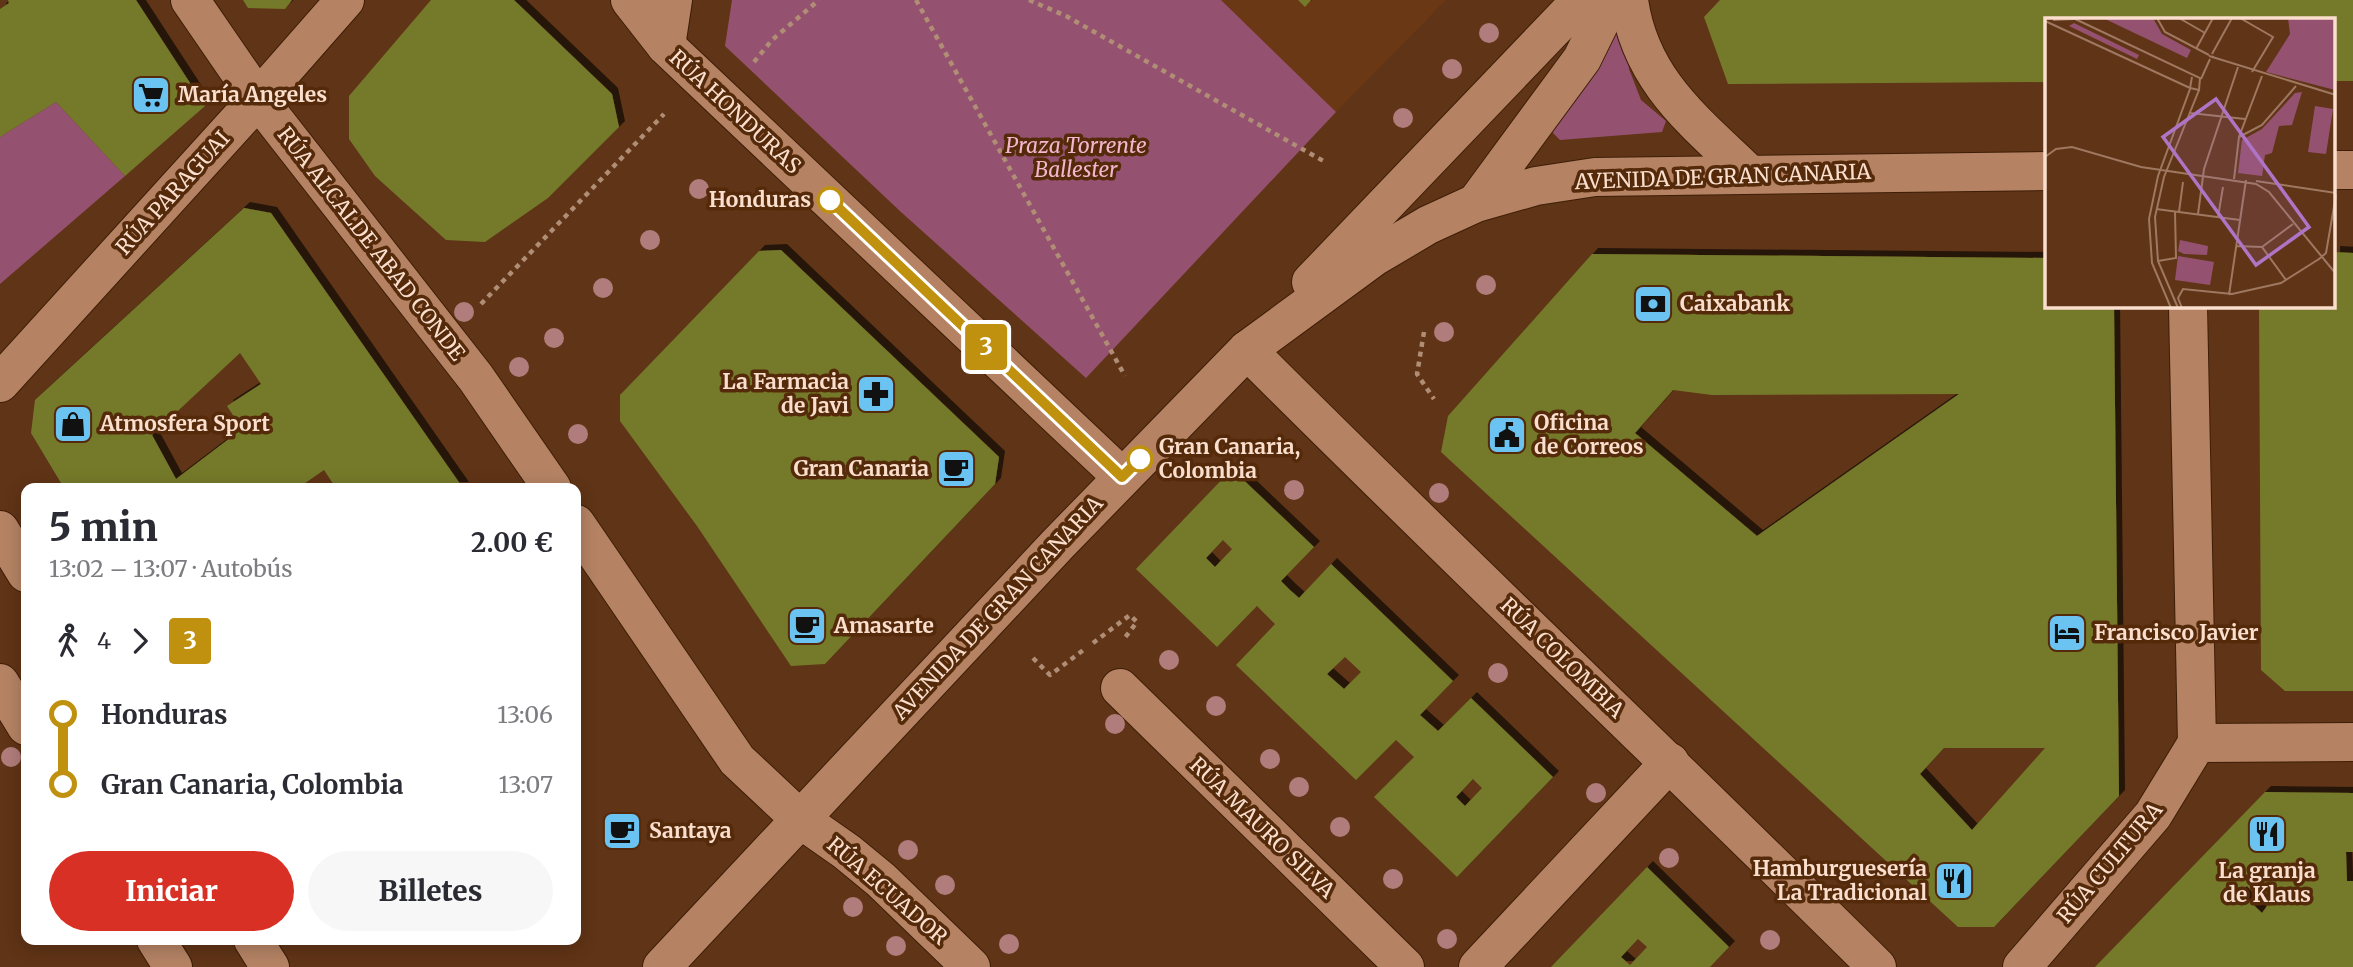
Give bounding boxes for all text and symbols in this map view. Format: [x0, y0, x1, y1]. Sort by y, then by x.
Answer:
inset map [2045, 18, 2336, 308]
street label: RÚA HONDURAS [664, 43, 807, 179]
supermarket icon: María Angeles [130, 74, 172, 116]
place label: María Angeles [178, 81, 327, 108]
street label: RÚA ALCALDE ABAD CONDE [272, 121, 472, 367]
street label: RÚA PARAGUAI [109, 124, 235, 260]
park label: Praza Torrente Ballester [1005, 132, 1147, 183]
street label: AVENIDA DE GRAN CANARIA [1573, 158, 1872, 195]
place label: Honduras [709, 186, 811, 213]
marker: Honduras [817, 187, 843, 213]
bank icon: Caixabank [1632, 283, 1674, 325]
place label: Caixabank [1680, 290, 1790, 317]
line badge: 3 [963, 324, 1009, 370]
text: 3 [979, 331, 993, 362]
place label: La Farmacia de Javi [722, 368, 849, 419]
pharmacy icon: La Farmacia de Javi [855, 373, 897, 415]
shop icon: Atmosfera Sport [52, 403, 94, 445]
place label: Oficina de Correos [1534, 409, 1644, 460]
place label: Atmosfera Sport [99, 410, 270, 437]
public building icon: Oficina de Correos [1486, 414, 1528, 456]
place label: Gran Canaria, Colombia [1159, 433, 1300, 484]
marker: Gran Canaria, Colombia [1127, 446, 1153, 472]
cafe icon: Gran Canaria [935, 448, 977, 490]
place label: Gran Canaria [793, 455, 929, 482]
street label: AVENIDA DE GRAN CANARIA [886, 490, 1109, 726]
text: 5 min [49, 504, 158, 551]
text: 2.00 € [471, 526, 553, 559]
text: 13:02 – 13:07 · Autobús [49, 554, 292, 583]
street label: RÚA COLOMBIA [1495, 591, 1631, 724]
cafe icon: Amasarte [786, 605, 828, 647]
place label: Amasarte [833, 612, 934, 639]
hotel icon: Francisco Javier [2046, 612, 2088, 654]
place label: Francisco Javier [2094, 619, 2259, 646]
icon: walk [49, 622, 87, 660]
icon: forward [121, 622, 159, 660]
text: 3 [183, 625, 197, 656]
text: 4 [97, 626, 111, 655]
text: Honduras [101, 698, 227, 731]
text: 13:06 [497, 700, 553, 729]
street label: RÚA MAURO SILVA [1184, 751, 1342, 904]
text: Gran Canaria, Colombia [101, 768, 404, 801]
text: 13:07 [498, 770, 553, 799]
street label: RÚA CULTURA [2050, 796, 2168, 929]
cafe icon: Santaya [601, 810, 643, 852]
restaurant icon: La granja de Klaus [2246, 813, 2288, 855]
place label: Santaya [649, 817, 732, 844]
street label: RÚA ECUADOR [821, 830, 954, 951]
button: Iniciar [49, 851, 294, 931]
button: Billetes [308, 851, 553, 931]
place label: Hamburguesería La Tradicional [1753, 855, 1927, 906]
place label: La granja de Klaus [2218, 857, 2316, 908]
restaurant icon: Hamburguesería La Tradicional [1933, 860, 1975, 902]

